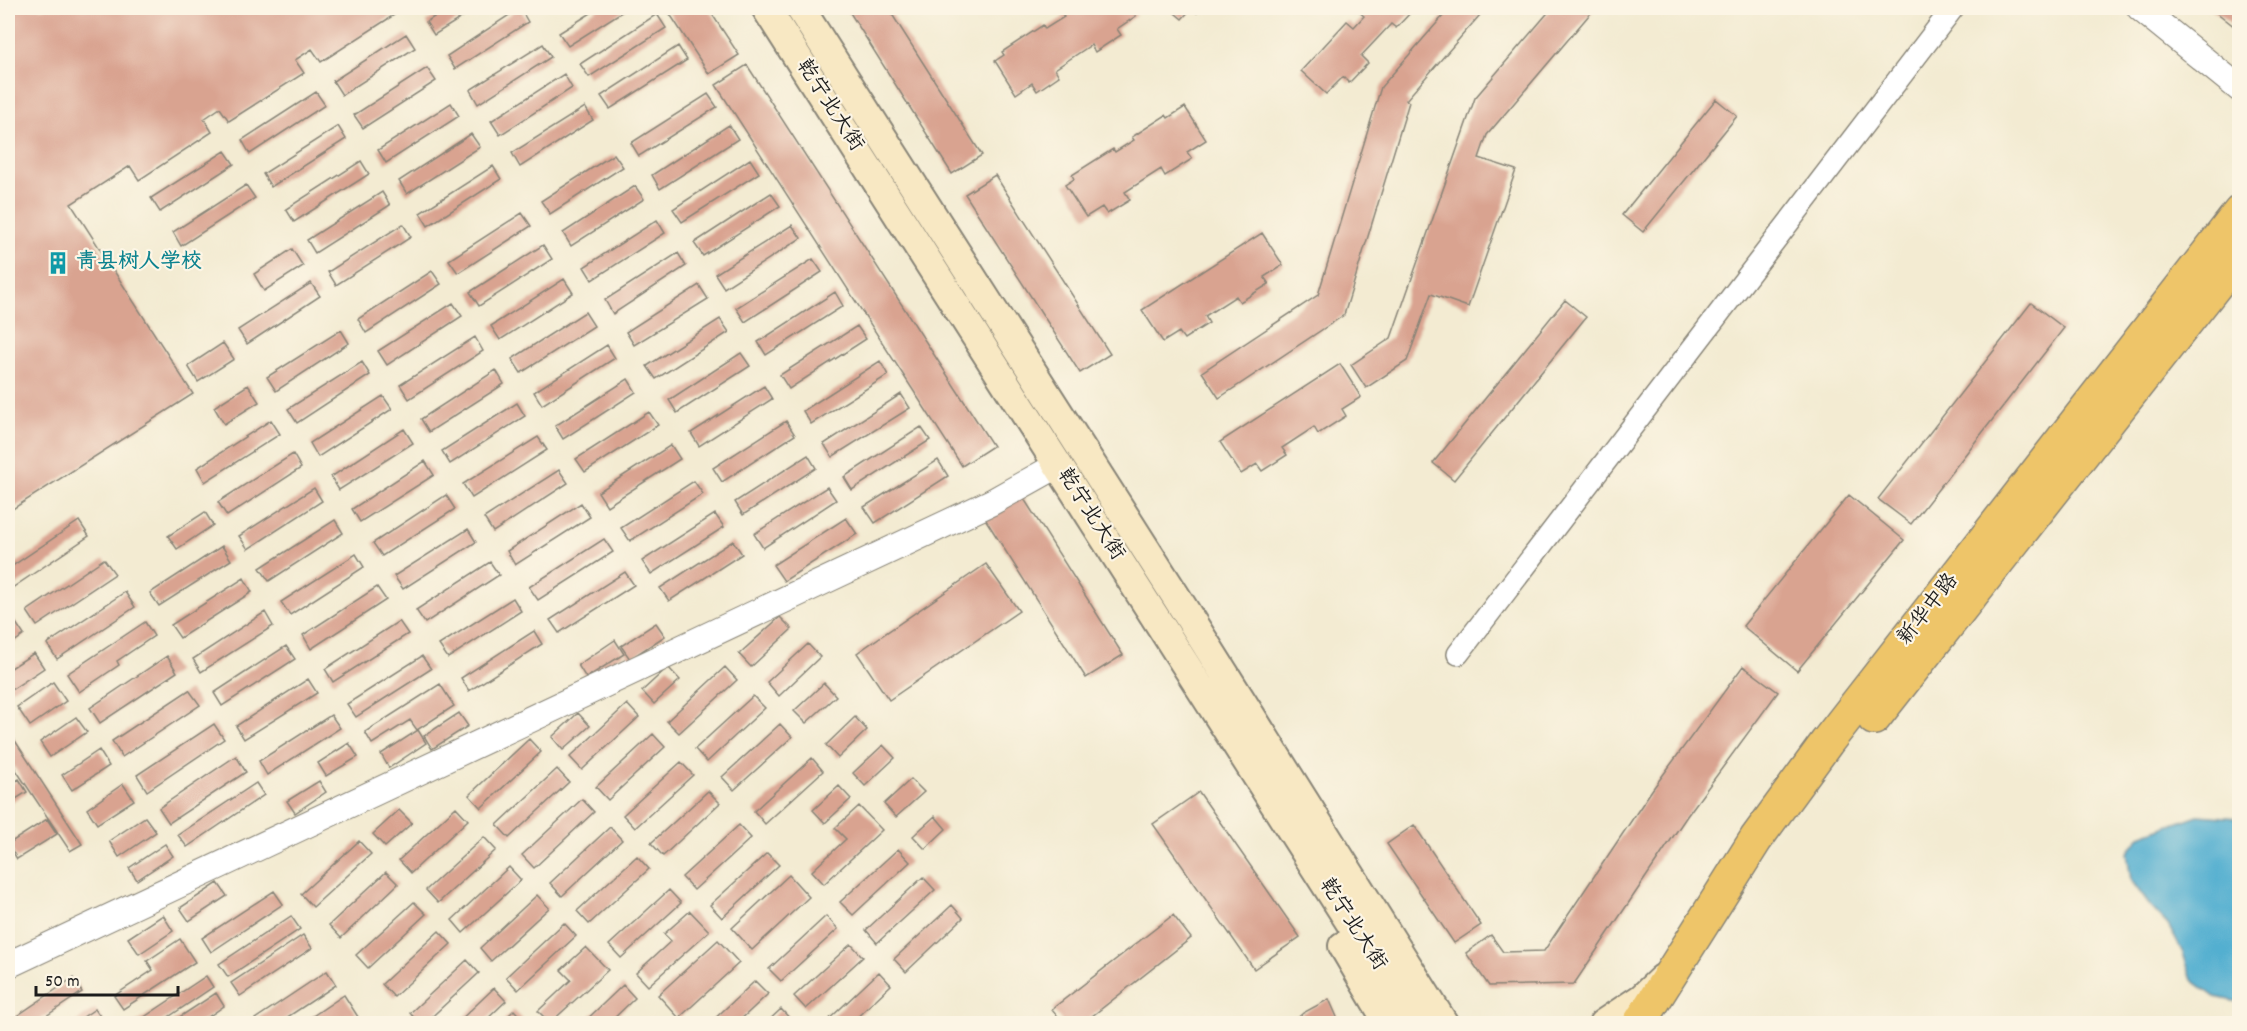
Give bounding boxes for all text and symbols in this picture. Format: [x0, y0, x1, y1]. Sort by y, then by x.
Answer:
street label: 乾宁北大街 [788, 54, 870, 158]
place label: 青县树人学校 [76, 248, 202, 278]
building icon: 青县树人学校 [45, 250, 71, 276]
street label: 乾宁北大街 [1049, 463, 1131, 567]
street label: 新华中路 [1891, 568, 1967, 652]
street label: 乾宁北大街 [1311, 873, 1393, 977]
scale bar [36, 959, 178, 997]
text: 50 m [45, 970, 80, 995]

